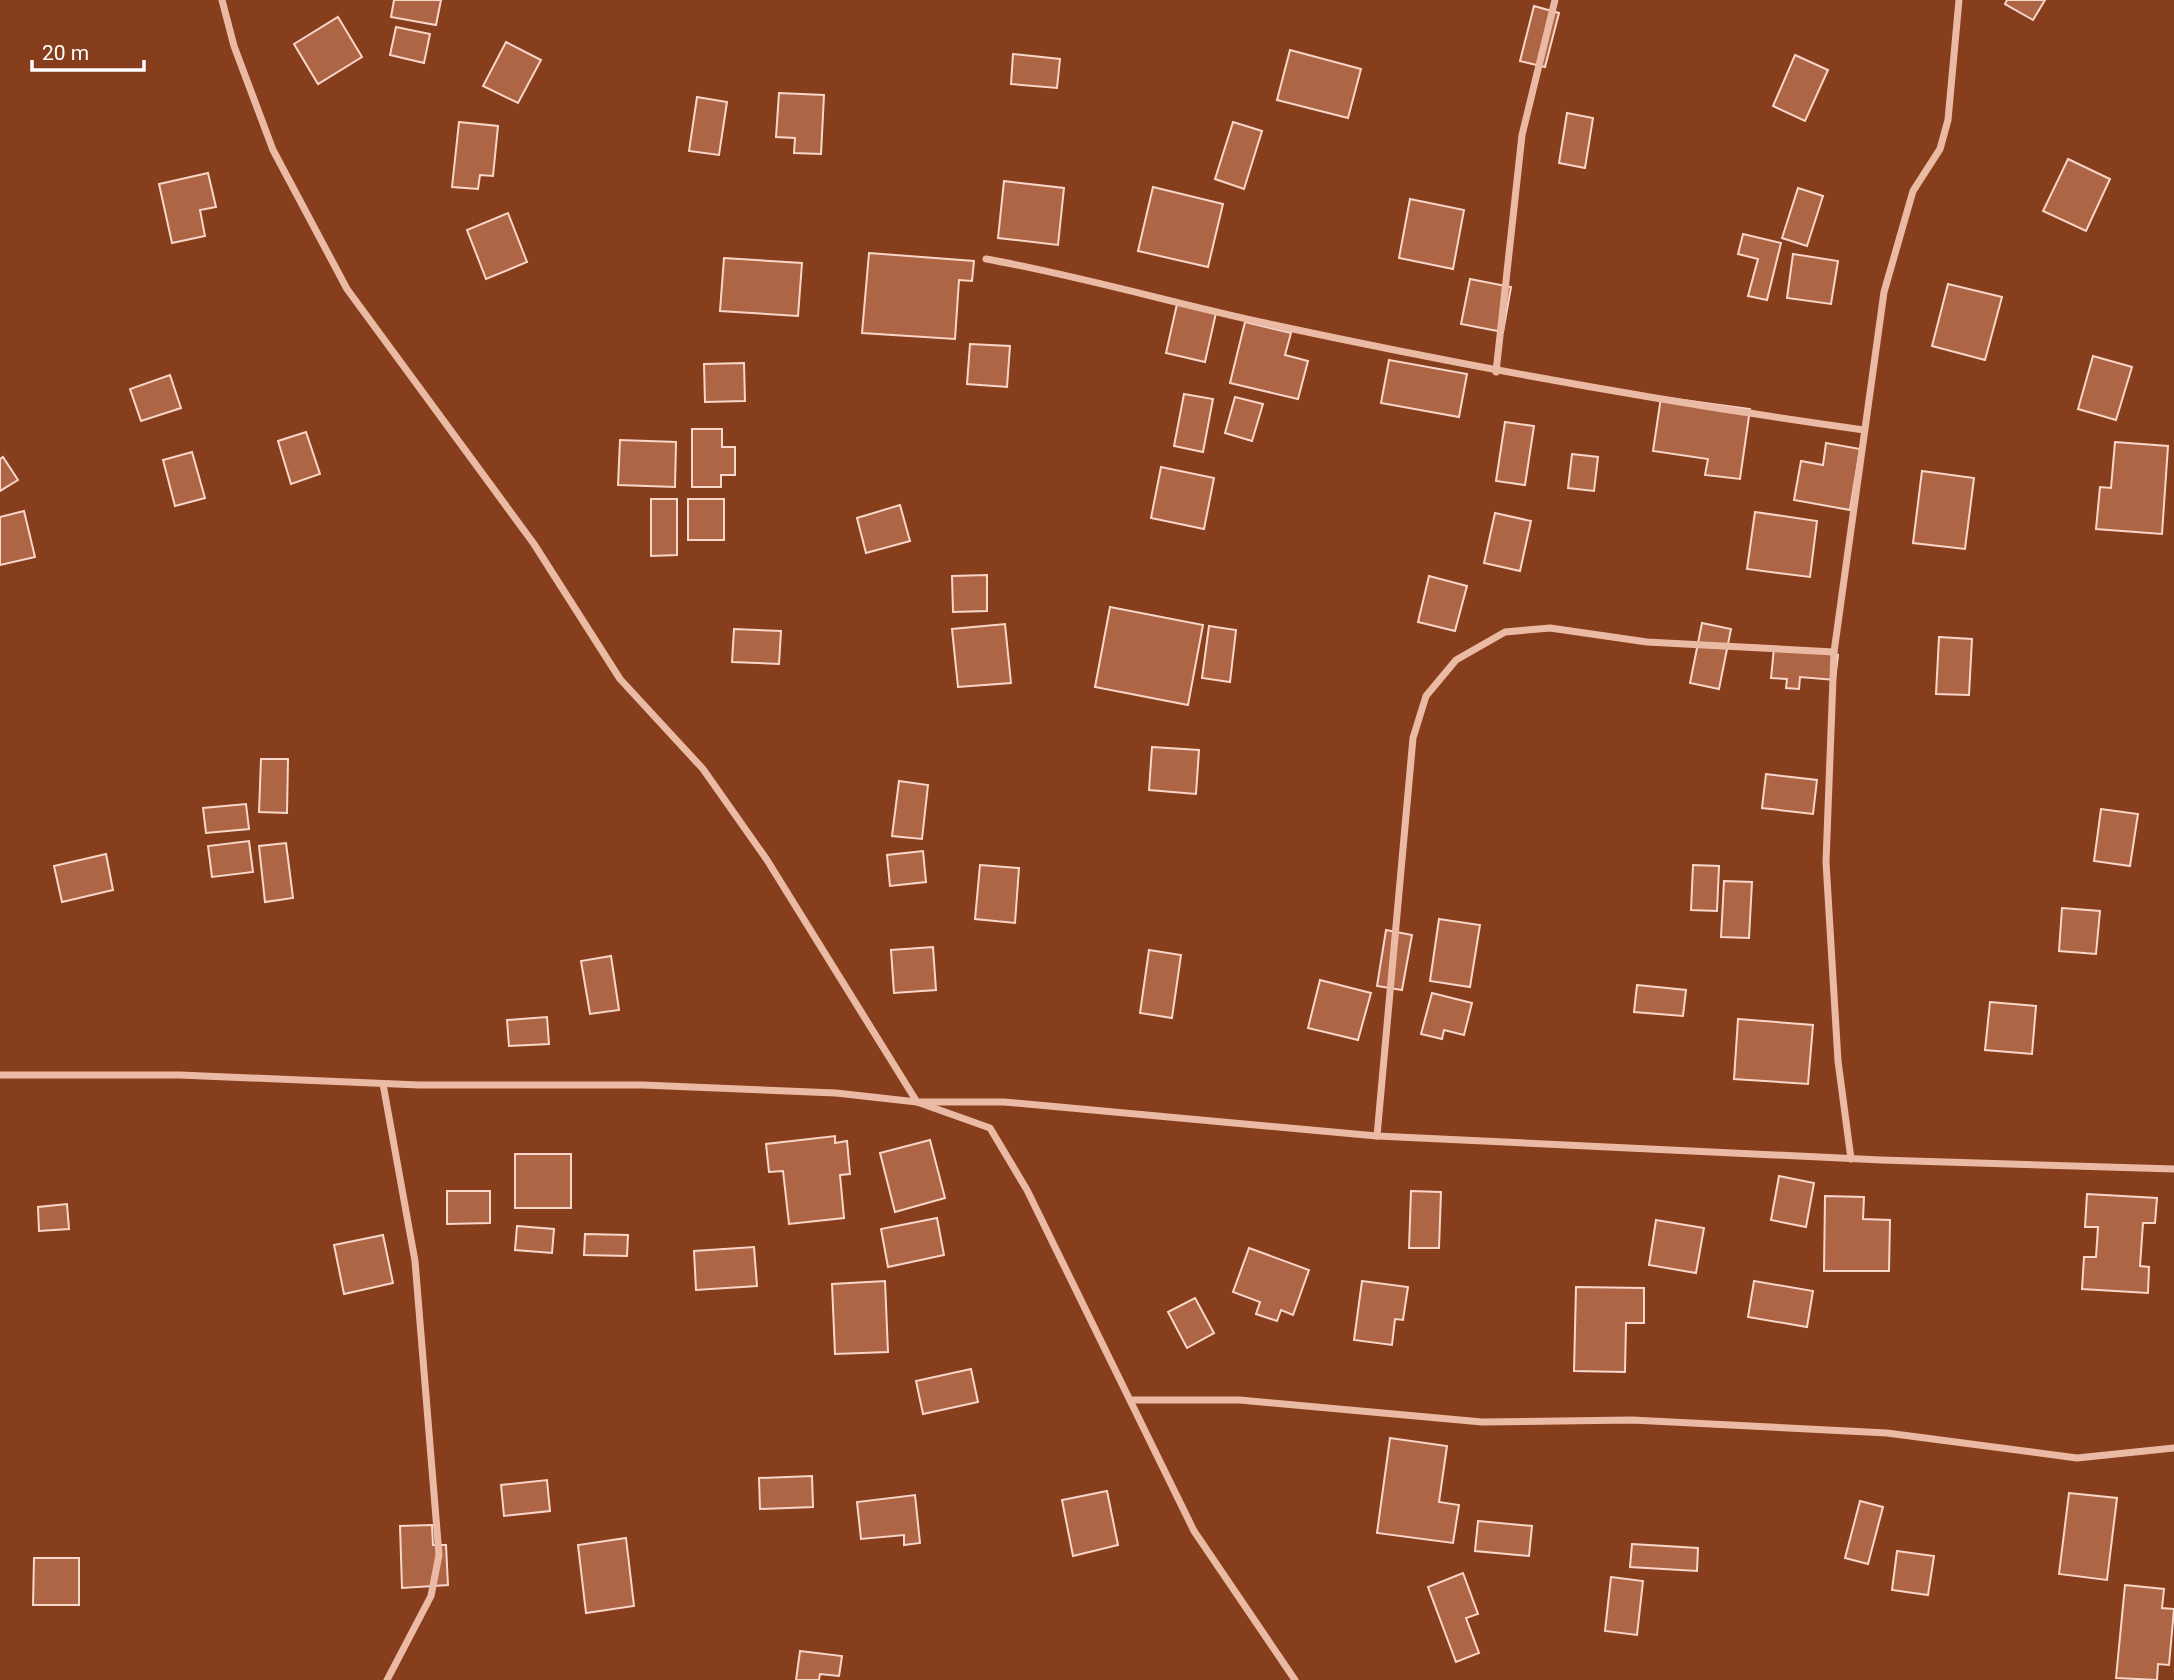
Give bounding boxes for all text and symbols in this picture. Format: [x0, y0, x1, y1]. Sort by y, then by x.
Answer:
scale bar [32, 28, 144, 72]
text: 20 m [42, 41, 89, 65]

